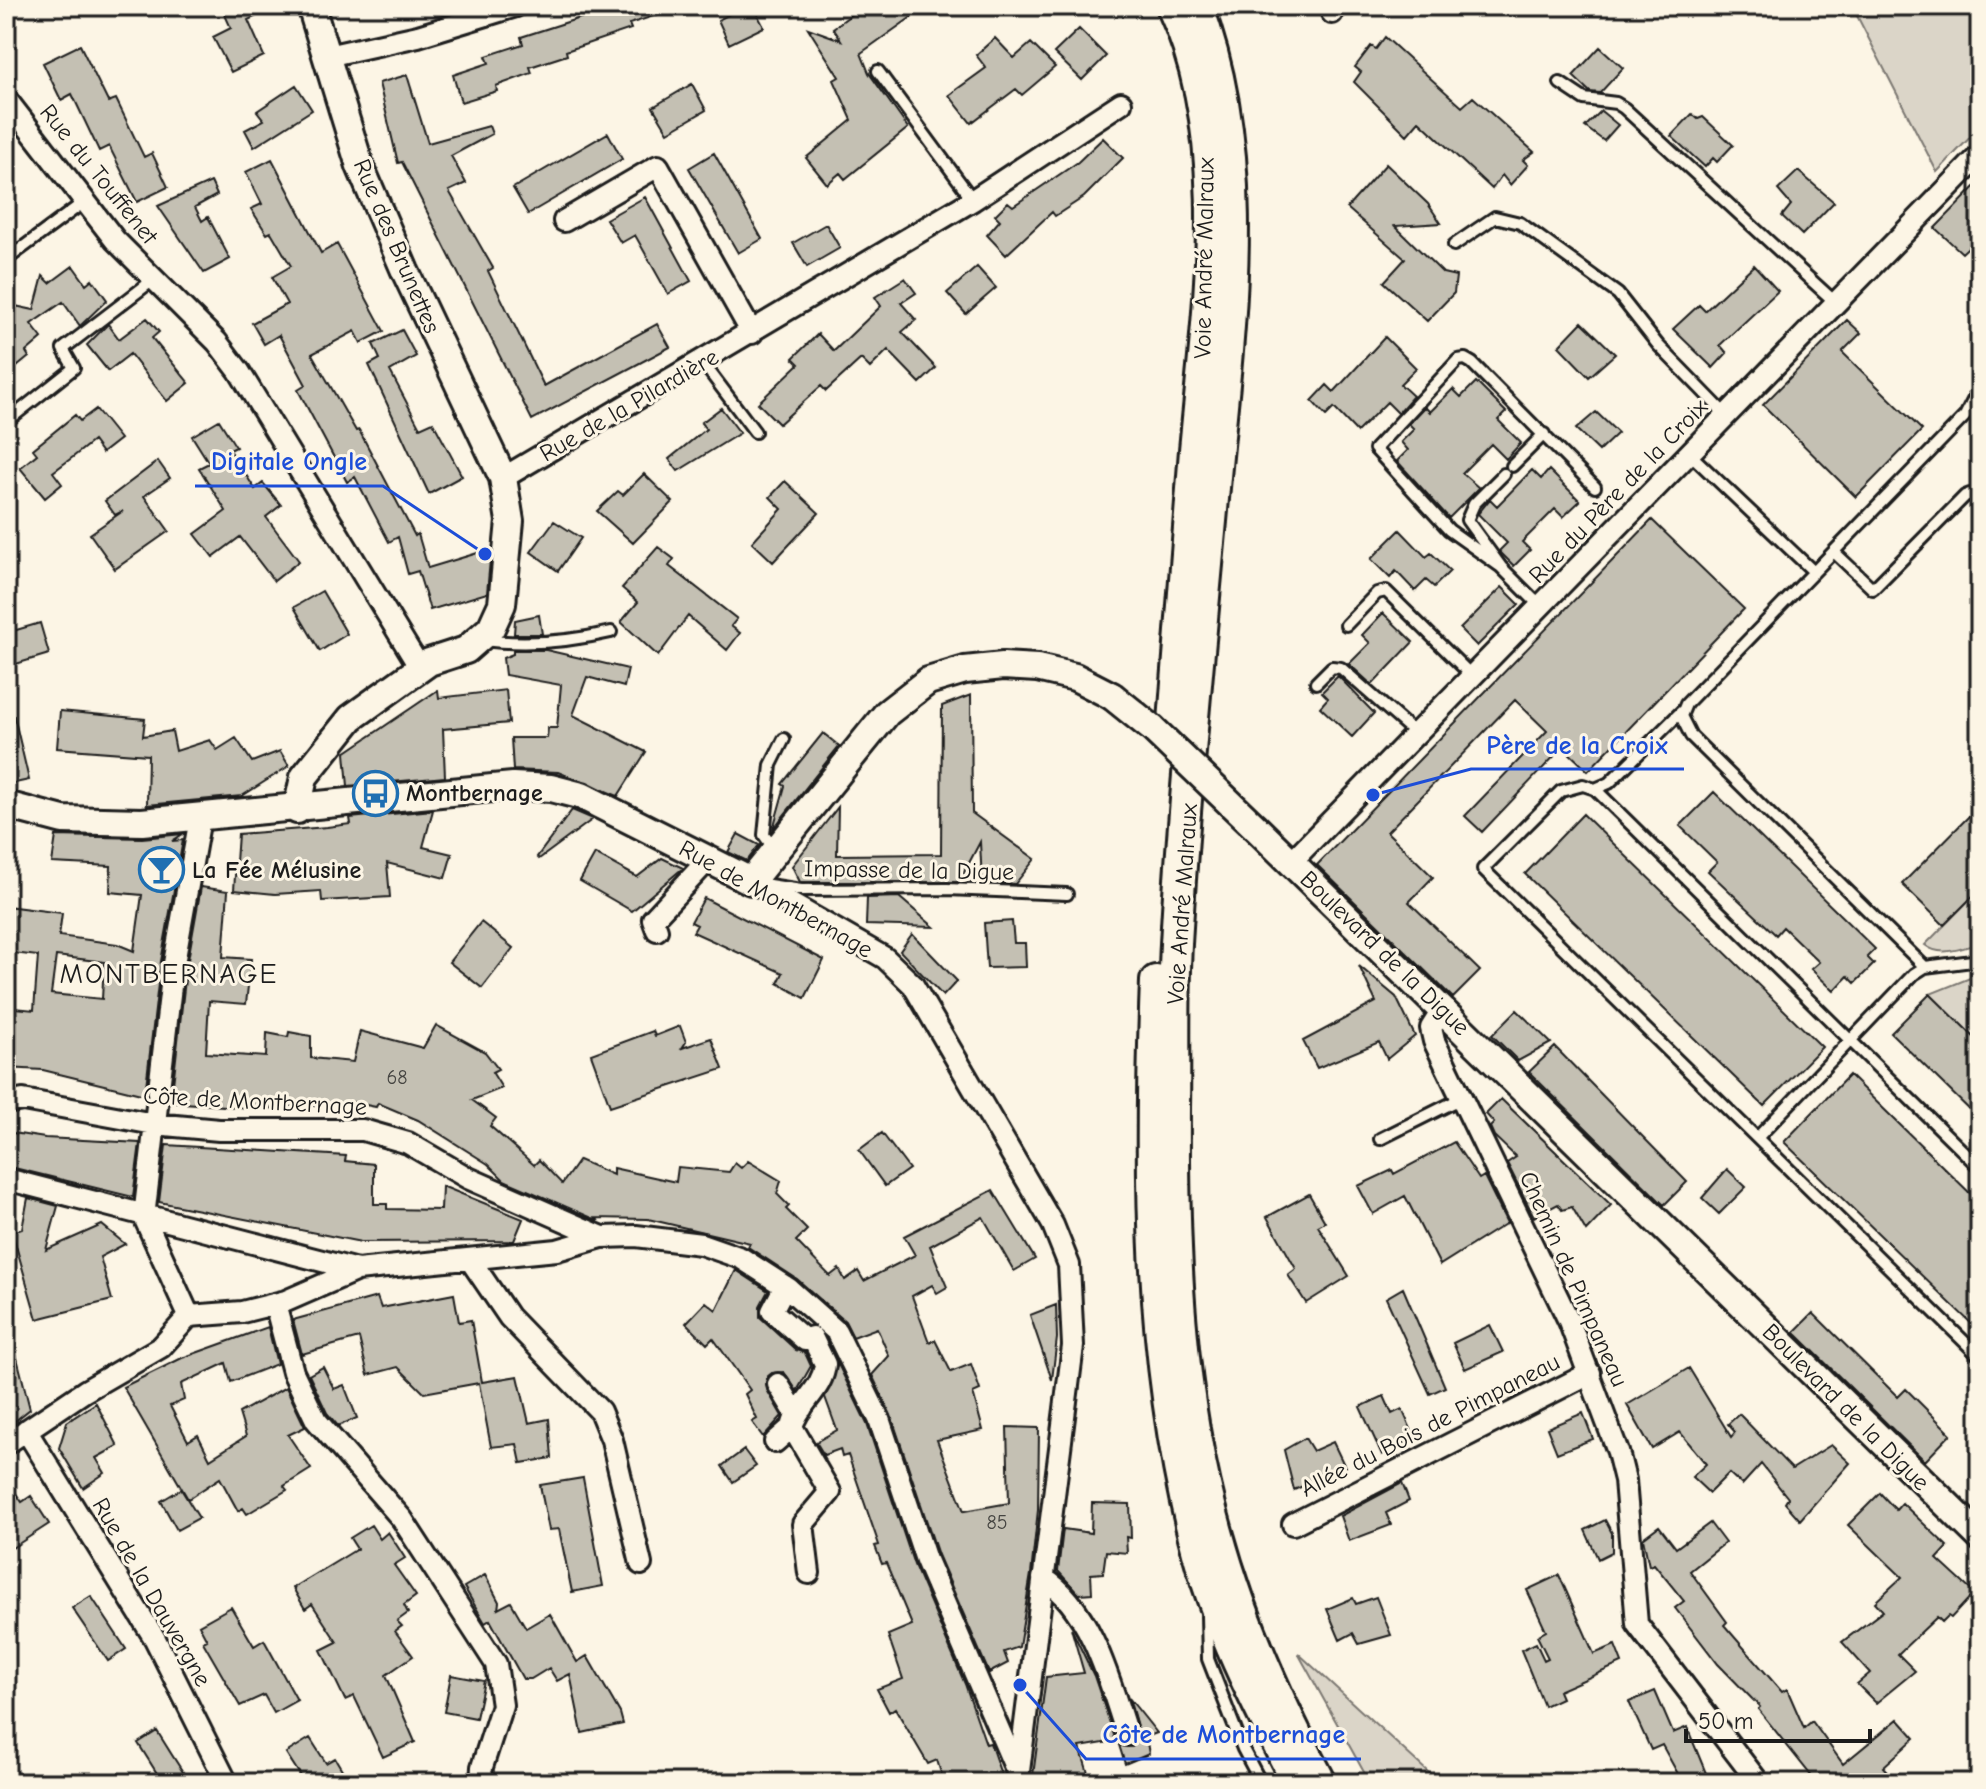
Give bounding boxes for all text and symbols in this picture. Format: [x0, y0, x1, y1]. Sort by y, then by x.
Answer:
street label: Rue du Touffenet [34, 98, 165, 251]
street label: Rue des Brunettes [348, 155, 446, 337]
street label: Voie André Malraux [1188, 157, 1220, 359]
street label: Rue de la Pilardière [535, 342, 723, 468]
street label: Rue du Père de la Croix [1523, 393, 1714, 589]
callout: Digitale Ongle [195, 436, 383, 486]
text: Digitale Ongle [211, 447, 367, 477]
callout: Père de la Croix [1471, 719, 1684, 769]
text: Père de la Croix [1486, 731, 1668, 761]
bus stop icon: Montbernage [351, 769, 399, 817]
place label: Montbernage [406, 779, 543, 807]
street label: Voie André Malraux [1161, 802, 1203, 1005]
street label: Rue de Montbernage [674, 834, 878, 964]
bar icon: La Fée Mélusine [137, 846, 185, 894]
street label: Impasse de la Digue [804, 854, 1014, 886]
place label: La Fée Mélusine [192, 856, 361, 884]
street label: Boulevard de la Digue [1295, 865, 1475, 1041]
district label: MONTBERNAGE [60, 958, 278, 990]
house number: 68 [386, 1066, 408, 1089]
street label: Côte de Montbernage [142, 1081, 368, 1121]
street label: Chemin de Pimpaneau [1514, 1167, 1634, 1391]
street label: Boulevard de la Digue [1757, 1318, 1935, 1496]
street label: Allée du Bois de Pimpaneau [1296, 1347, 1564, 1503]
street label: Rue de la Dauvergne [87, 1493, 217, 1691]
house number: 85 [986, 1511, 1008, 1534]
scale bar [1686, 1693, 1870, 1743]
text: 50 m [1698, 1707, 1754, 1735]
callout: Côte de Montbernage [1086, 1709, 1361, 1759]
text: Côte de Montbernage [1103, 1720, 1346, 1750]

